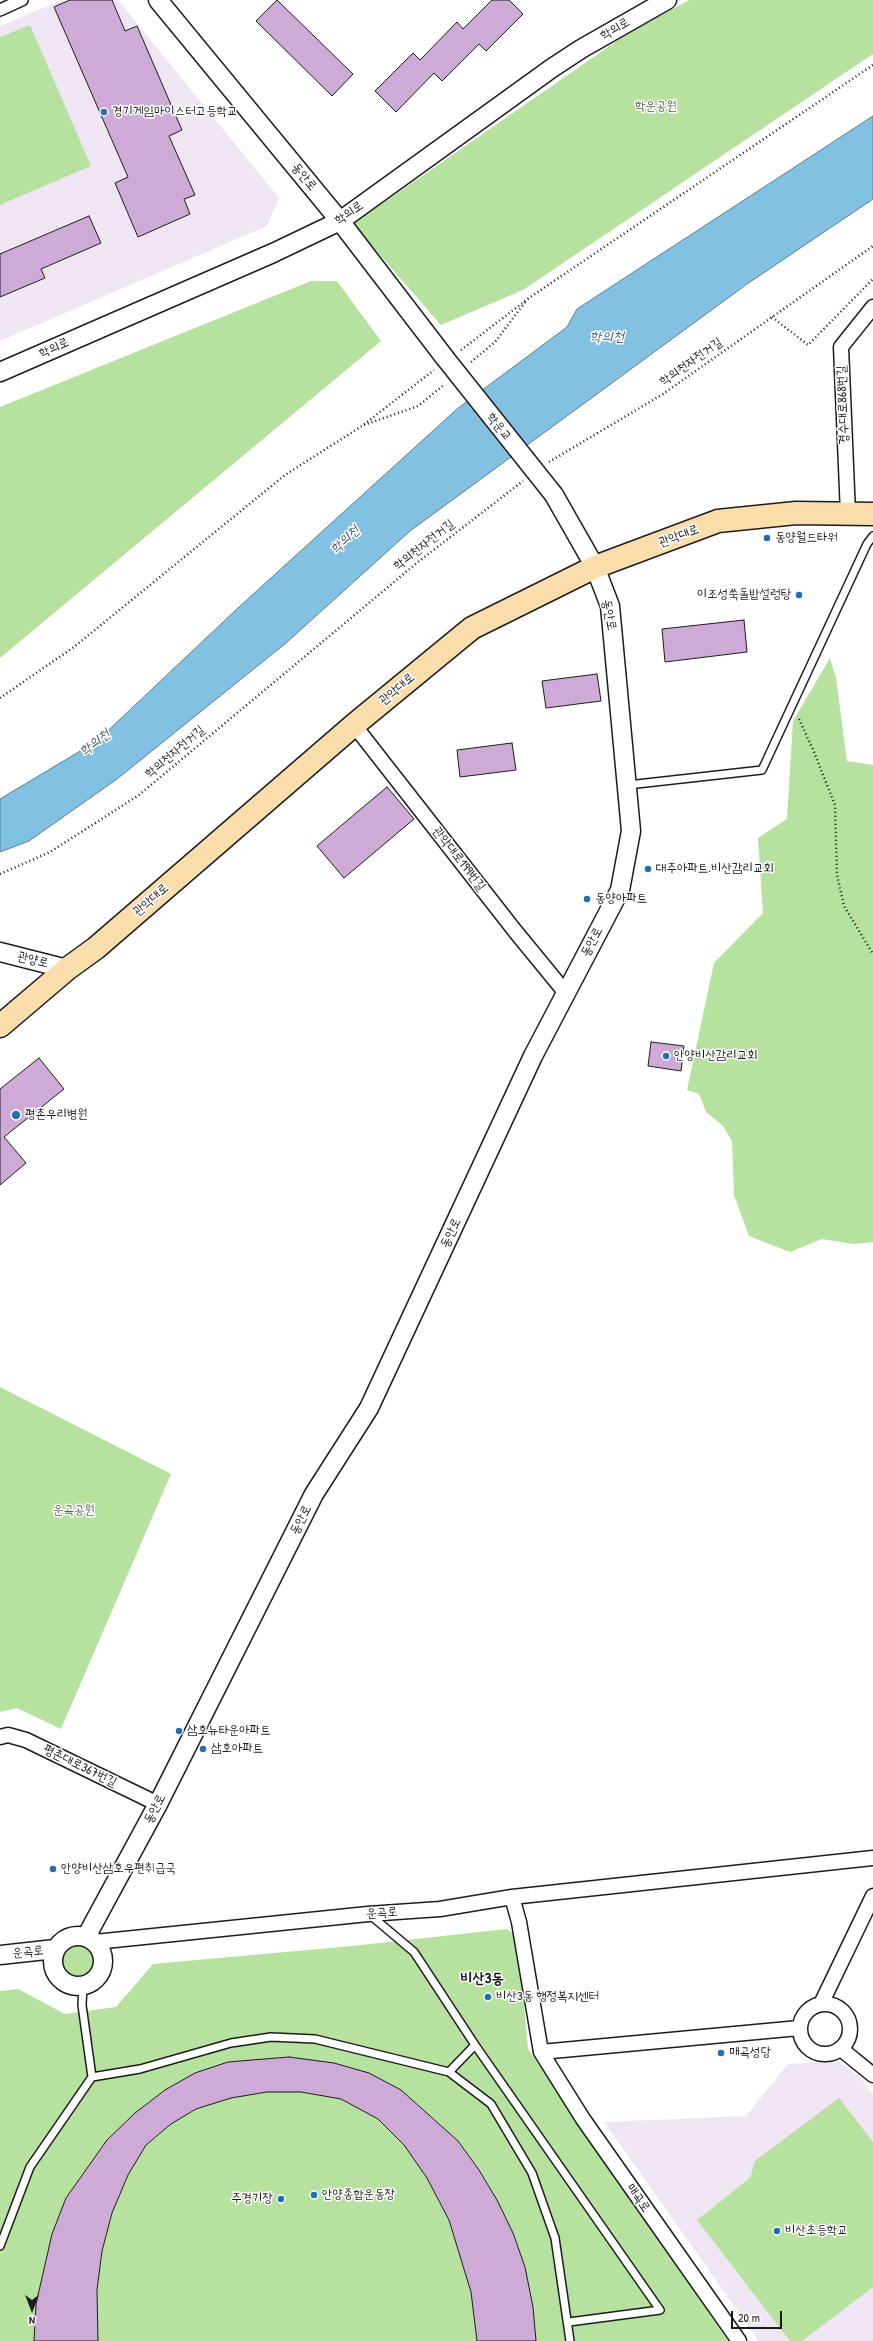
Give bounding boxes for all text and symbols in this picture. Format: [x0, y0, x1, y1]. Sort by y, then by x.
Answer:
street label: 학의로 [598, 14, 632, 44]
park label: 학운공원 [635, 99, 677, 115]
place label: 경기게임마이스터고등학교 [112, 104, 238, 120]
marker: 경기게임마이스터고등학교 [99, 107, 109, 117]
street label: 동안로 [288, 160, 320, 194]
street label: 학의로 [332, 198, 366, 228]
water label: 학의천 [590, 329, 624, 345]
street label: 학의로 [36, 334, 72, 362]
street label: 학의천자전거길 [657, 335, 725, 389]
street label: 경수대로868번길 [834, 365, 852, 445]
street label: 학운교 [483, 410, 515, 444]
street label: 학의천자전거길 [390, 516, 458, 574]
water label: 학의천 [327, 522, 363, 558]
street label: 관악대로 [657, 522, 701, 550]
place label: 동양월드타워 [775, 530, 838, 546]
marker: 동양월드타워 [762, 533, 772, 543]
place label: 이조성쑥돌밥설렁탕 [697, 587, 791, 603]
marker: 이조성쑥돌밥설렁탕 [794, 590, 804, 600]
street label: 동안로 [598, 598, 620, 632]
street label: 관악대로 [376, 670, 418, 708]
street label: 학의천자전거길 [142, 722, 208, 782]
water label: 학의천 [76, 726, 114, 760]
street label: 관악대로199번길 [429, 824, 489, 894]
place label: 대주아파트.비산감리교회 [656, 861, 774, 877]
marker: 대주아파트.비산감리교회 [643, 864, 653, 874]
street label: 관악대로 [130, 880, 172, 920]
place label: 동양아파트 [595, 891, 647, 907]
marker: 동양아파트 [582, 894, 592, 904]
street label: 동안로 [578, 924, 606, 960]
street label: 관양로 [16, 949, 50, 971]
place label: 안양비산감리교회 [674, 1048, 758, 1064]
marker: 안양비산감리교회 [661, 1051, 671, 1061]
place label: 평촌우리병원 [25, 1107, 88, 1123]
marker: 평촌우리병원 [10, 1109, 22, 1121]
street label: 동안로 [437, 1215, 465, 1251]
street label: 동안로 [287, 1502, 315, 1538]
park label: 운곡공원 [53, 1503, 95, 1519]
place label: 삼호뉴타운아파트 [187, 1723, 271, 1739]
marker: 삼호뉴타운아파트 [174, 1726, 184, 1736]
street label: 평촌대로367번길 [41, 1741, 119, 1791]
place label: 삼호아파트 [211, 1741, 263, 1757]
marker: 삼호아파트 [198, 1744, 208, 1754]
street label: 동안로 [141, 1791, 169, 1827]
place label: 안양비산삼호우편취급국 [61, 1861, 176, 1877]
marker: 안양비산삼호우편취급국 [48, 1864, 58, 1874]
street label: 운곡로 [366, 1904, 398, 1922]
street label: 운곡로 [12, 1943, 44, 1961]
district label: 비산3동 [461, 1970, 503, 1988]
place label: 비산3동 행정복지센터 [496, 1989, 599, 2005]
marker: 비산3동 행정복지센터 [483, 1992, 493, 2002]
place label: 매곡성당 [729, 2045, 771, 2061]
marker: 매곡성당 [716, 2048, 726, 2058]
street label: 매곡로 [623, 2181, 653, 2215]
place label: 안양종합운동장 [322, 2187, 395, 2203]
marker: 안양종합운동장 [309, 2190, 319, 2200]
place label: 주경기장 [231, 2191, 273, 2207]
marker: 주경기장 [276, 2194, 286, 2204]
place label: 비산초등학교 [785, 2223, 848, 2239]
marker: 비산초등학교 [772, 2226, 782, 2236]
north arrow [12, 2289, 52, 2329]
scale bar [733, 2303, 784, 2329]
text: 20 m [738, 2309, 760, 2326]
text: N [29, 2314, 35, 2328]

